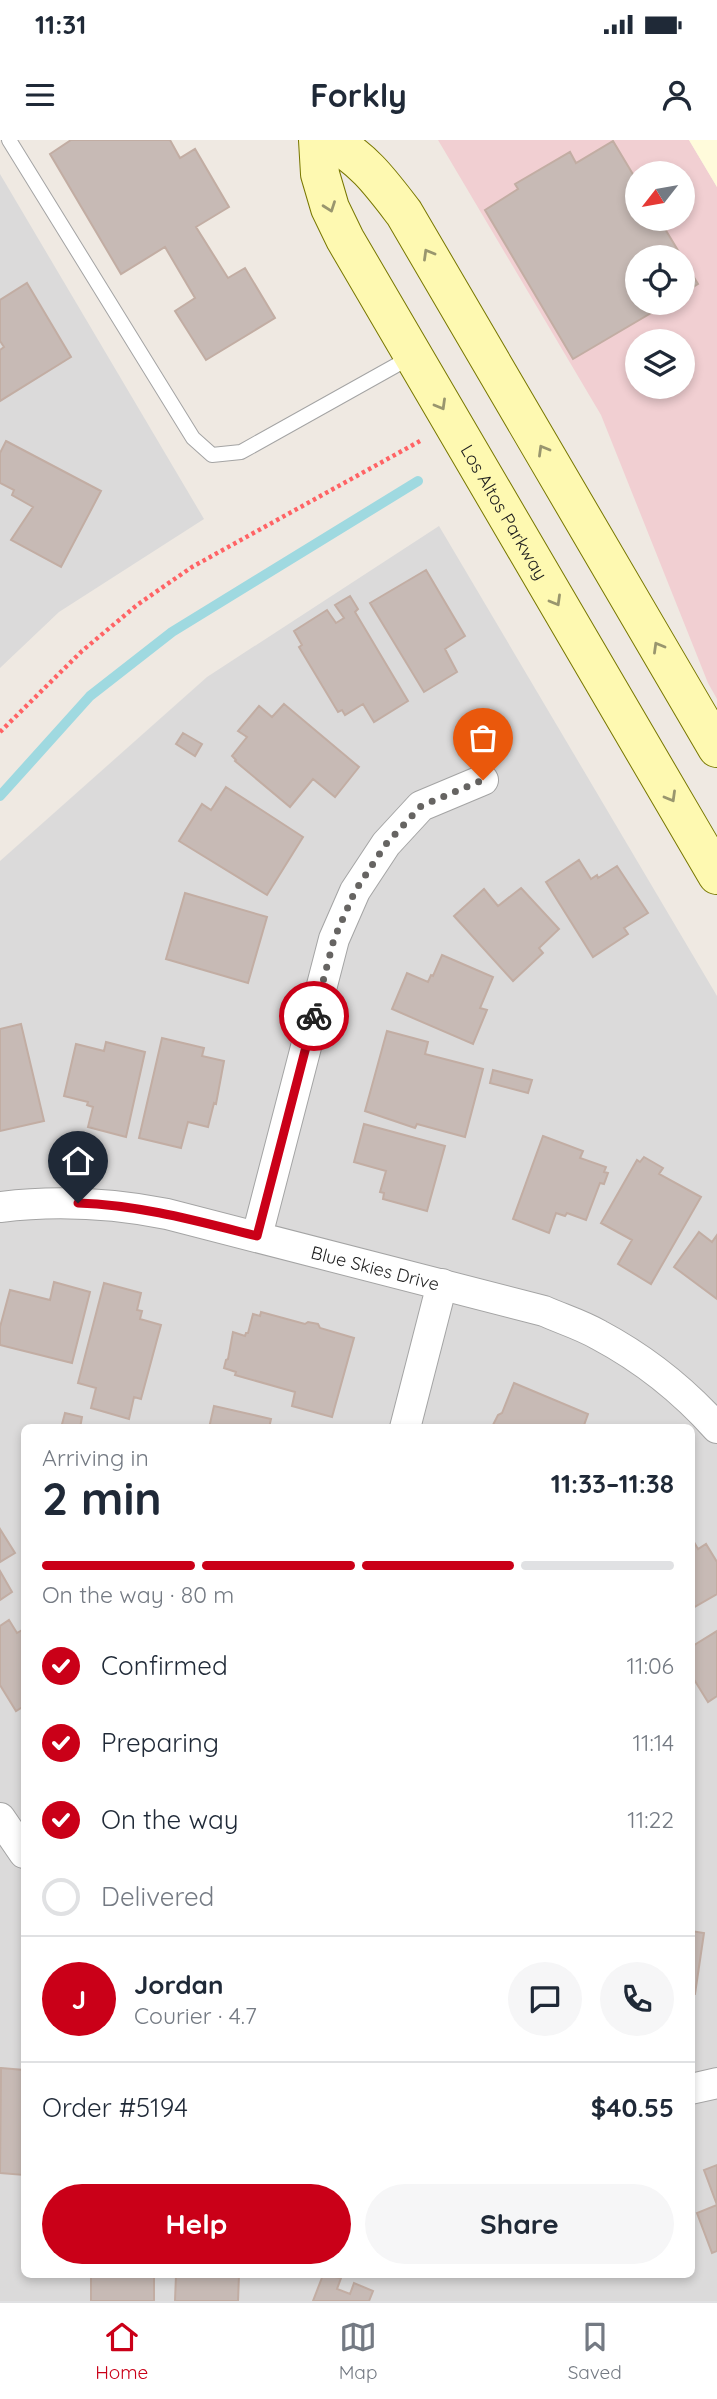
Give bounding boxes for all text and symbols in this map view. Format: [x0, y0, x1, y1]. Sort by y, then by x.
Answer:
text: 11:31 [35, 8, 86, 41]
text: Forkly [310, 75, 407, 115]
icon: menu [21, 76, 59, 114]
icon: person [658, 76, 696, 114]
north arrow [625, 161, 695, 231]
map controls [625, 161, 695, 399]
one-way arrow [322, 200, 336, 212]
button: locate [625, 245, 695, 315]
one-way arrow [423, 248, 436, 261]
button: layers [625, 329, 695, 399]
one-way arrow [433, 397, 446, 410]
street label: Los Altos Parkway [456, 440, 553, 584]
one-way arrow [538, 445, 551, 458]
one-way arrow [548, 594, 561, 606]
one-way arrow [653, 641, 666, 654]
pin [453, 708, 513, 780]
icon: bag [464, 719, 502, 757]
one-way arrow [663, 790, 676, 803]
courier [279, 981, 349, 1051]
icon: bike [295, 997, 333, 1035]
pin [48, 1131, 108, 1203]
icon: home [59, 1142, 97, 1180]
street label: Blue Skies Drive [309, 1240, 442, 1295]
text: Arriving in [42, 1443, 149, 1472]
text: 11:33–11:38 [551, 1467, 674, 1500]
text: 2 min [42, 1469, 162, 1527]
text: On the way · 80 m [42, 1580, 234, 1609]
icon: check [42, 1647, 80, 1685]
text: Confirmed [101, 1649, 228, 1682]
text: 11:06 [627, 1651, 674, 1680]
icon: check [42, 1724, 80, 1762]
text: Preparing [101, 1726, 219, 1759]
text: 11:14 [632, 1728, 674, 1757]
icon: check [42, 1801, 80, 1839]
text: On the way [101, 1803, 239, 1836]
text: 11:22 [627, 1805, 674, 1834]
text: Delivered [101, 1880, 214, 1913]
button: chat [508, 1962, 582, 2036]
button: phone [600, 1962, 674, 2036]
text: Jordan [134, 1968, 223, 2001]
text: J [72, 1983, 86, 2016]
text: Courier · 4.7 [134, 2001, 257, 2030]
text: Order #5194 [42, 2091, 188, 2124]
text: $40.55 [591, 2091, 674, 2124]
button: Help [42, 2184, 351, 2264]
button: Share [365, 2184, 674, 2264]
tab: Home [95, 2318, 148, 2384]
tab: Map [339, 2318, 377, 2384]
tab: Saved [568, 2318, 622, 2384]

